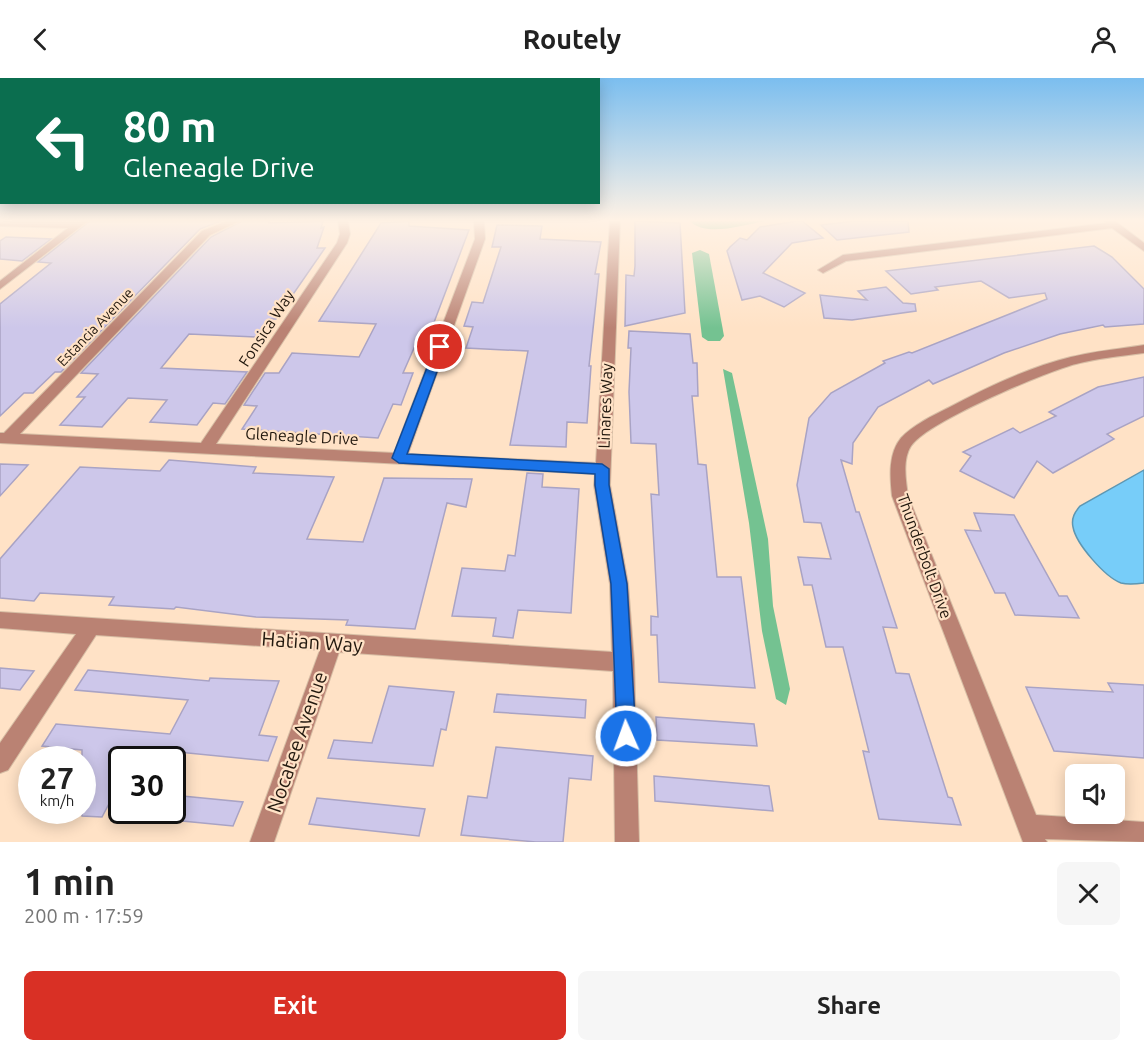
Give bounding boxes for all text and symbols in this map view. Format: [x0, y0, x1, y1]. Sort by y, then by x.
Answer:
icon: back [24, 23, 57, 56]
icon: person [1087, 23, 1120, 56]
text: Routely [523, 24, 621, 54]
icon: left [24, 102, 102, 180]
text: 80 m [123, 103, 217, 150]
text: Gleneagle Drive [123, 152, 315, 182]
street label: Estancia Avenue [54, 285, 136, 369]
street label: Fonsica Way [235, 286, 298, 370]
pin [414, 321, 465, 372]
icon: arrive [423, 330, 456, 363]
street label: Linares Way [595, 363, 615, 449]
street label: Gleneagle Drive [245, 424, 359, 448]
street label: Thunderbolt Drive [894, 491, 956, 621]
street label: Hatian Way [261, 626, 364, 657]
street label: Nocatee Avenue [262, 668, 331, 815]
position arrow [594, 704, 658, 768]
speed limit sign: 30 [108, 746, 186, 824]
text: 27 [40, 761, 74, 795]
map controls [1065, 764, 1125, 824]
button: sound [1065, 764, 1125, 824]
text: km/h [40, 792, 74, 809]
text: 1 min [24, 861, 115, 902]
button: close [1057, 862, 1120, 925]
text: 200 m · 17:59 [24, 904, 144, 927]
button: Exit [24, 971, 566, 1040]
button: Share [578, 971, 1120, 1040]

